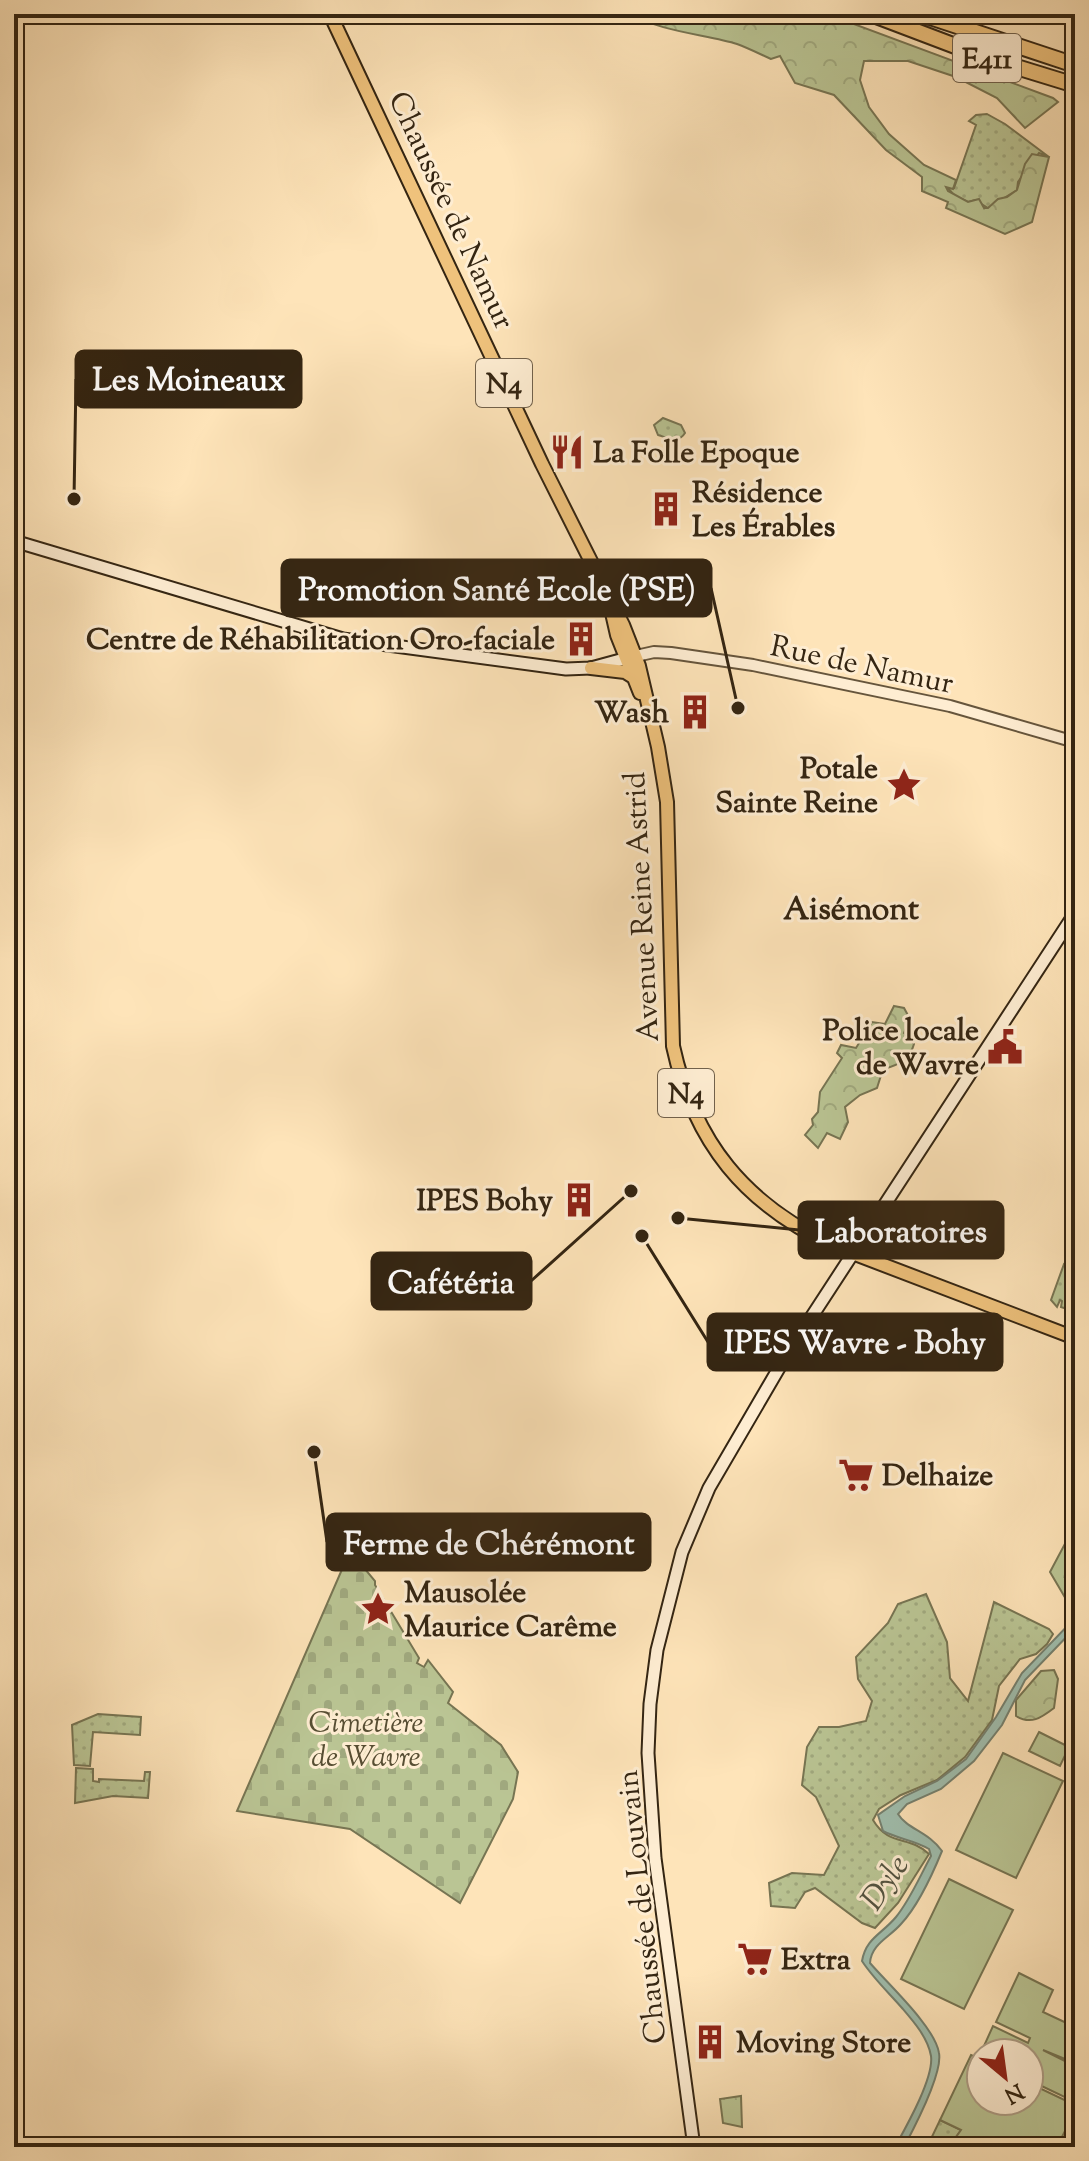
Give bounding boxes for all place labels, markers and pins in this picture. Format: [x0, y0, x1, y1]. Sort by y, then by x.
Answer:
callout: Les Moineaux [76, 351, 301, 407]
restaurant icon: La Folle Epoque [548, 433, 586, 471]
place label: La Folle Epoque [593, 433, 799, 476]
place label: Résidence Les Érables [692, 473, 835, 550]
building icon: Résidence Les Érables [647, 490, 685, 528]
callout: Promotion Santé Ecole (PSE) [282, 560, 711, 616]
place label: Centre de Réhabilitation Oro-faciale [86, 620, 555, 663]
building icon: Centre de Réhabilitation Oro-faciale [562, 620, 600, 658]
place label: Wash [594, 693, 669, 736]
building icon: Wash [676, 693, 714, 731]
place label: Potale Sainte Reine [715, 749, 878, 826]
place icon: Potale Sainte Reine [885, 766, 923, 804]
place label: Police locale de Wavre [823, 1011, 979, 1088]
public building icon: Police locale de Wavre [986, 1028, 1024, 1066]
place label: IPES Bohy [416, 1181, 553, 1224]
building icon: IPES Bohy [560, 1181, 598, 1219]
callout: Laboratoires [799, 1202, 1003, 1258]
callout: Cafétéria [372, 1253, 531, 1309]
callout: IPES Wavre - Bohy [708, 1314, 1002, 1370]
supermarket icon: Delhaize [837, 1456, 875, 1494]
place label: Delhaize [882, 1456, 993, 1499]
callout: Ferme de Chérémont [327, 1514, 650, 1570]
place label: Mausolée Maurice Carême [404, 1573, 617, 1650]
place icon: Mausolée Maurice Carême [359, 1590, 397, 1628]
supermarket icon: Extra [736, 1940, 774, 1978]
place label: Extra [781, 1940, 851, 1983]
building icon: Moving Store [691, 2023, 729, 2061]
place label: Moving Store [736, 2023, 911, 2066]

